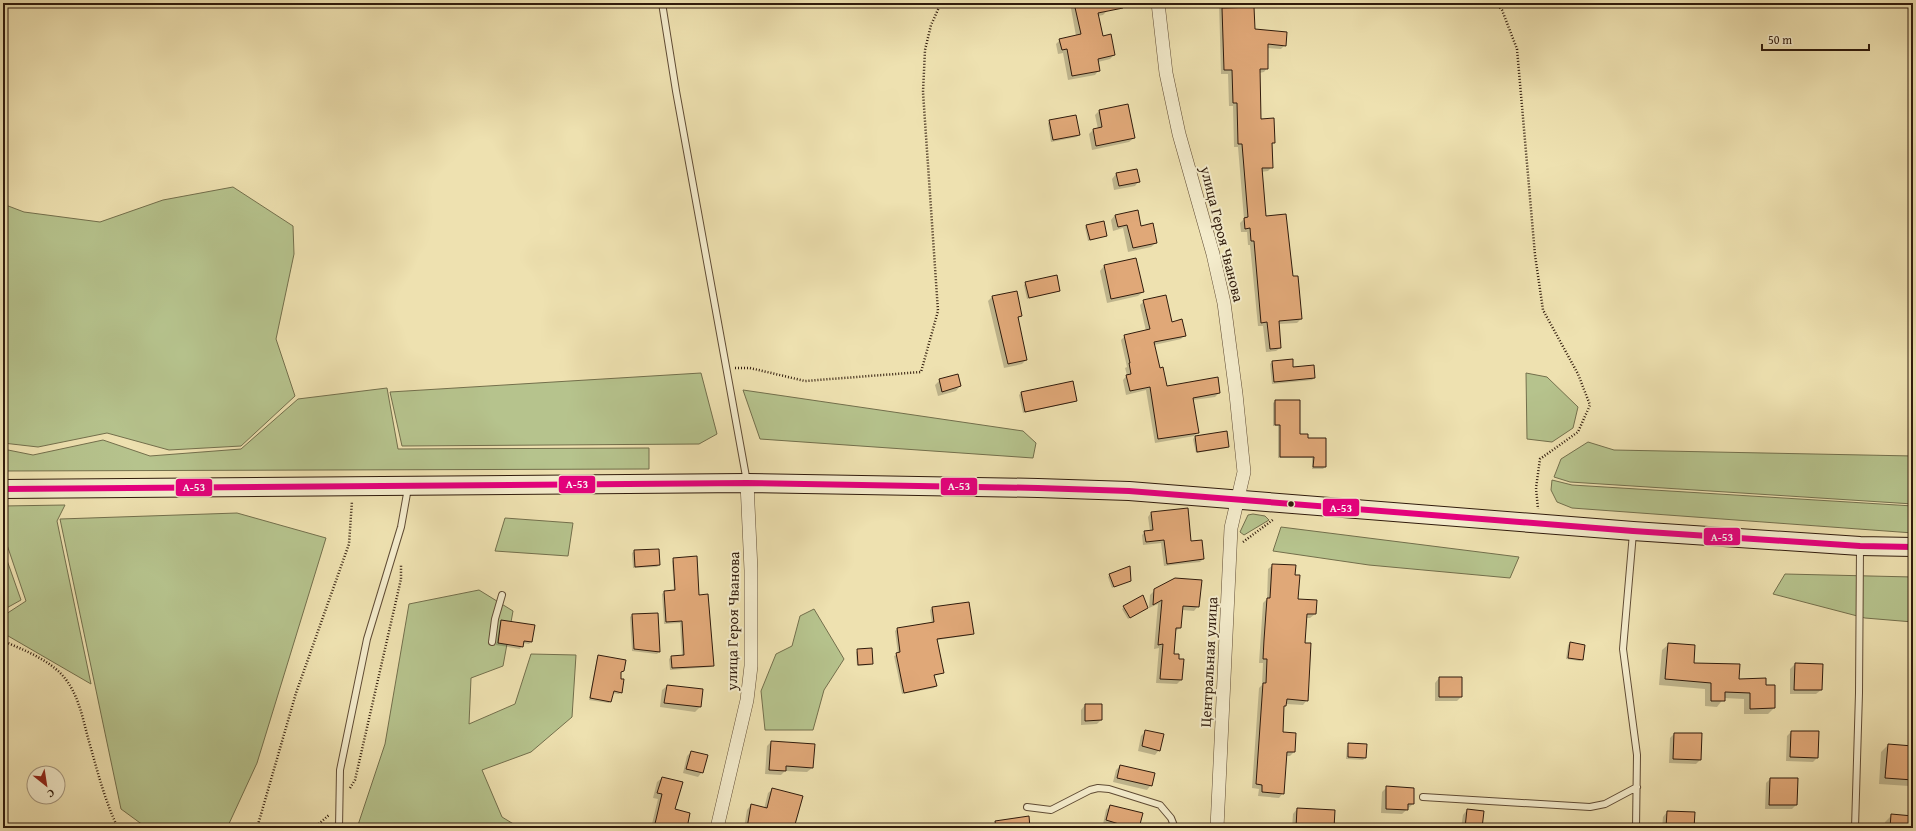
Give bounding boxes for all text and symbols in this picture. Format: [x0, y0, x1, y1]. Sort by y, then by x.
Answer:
scale bar [1762, 26, 1869, 52]
text: 50 m [1768, 31, 1792, 48]
street label: улица Героя Чванова [1195, 163, 1250, 305]
line badge: А-53 [558, 475, 596, 494]
text: А-53 [566, 476, 589, 492]
line badge: А-53 [940, 477, 978, 496]
line badge: А-53 [175, 478, 213, 497]
text: А-53 [948, 478, 971, 494]
text: А-53 [183, 479, 206, 495]
line badge: А-53 [1322, 498, 1360, 517]
unlabelled marker [1286, 499, 1296, 509]
text: А-53 [1330, 500, 1353, 516]
line badge: А-53 [1703, 527, 1741, 546]
text: А-53 [1711, 529, 1734, 545]
street label: улица Героя Чванова [721, 550, 744, 692]
street label: Центральная улица [1195, 595, 1222, 728]
north arrow [26, 765, 66, 805]
text: С [44, 785, 58, 802]

